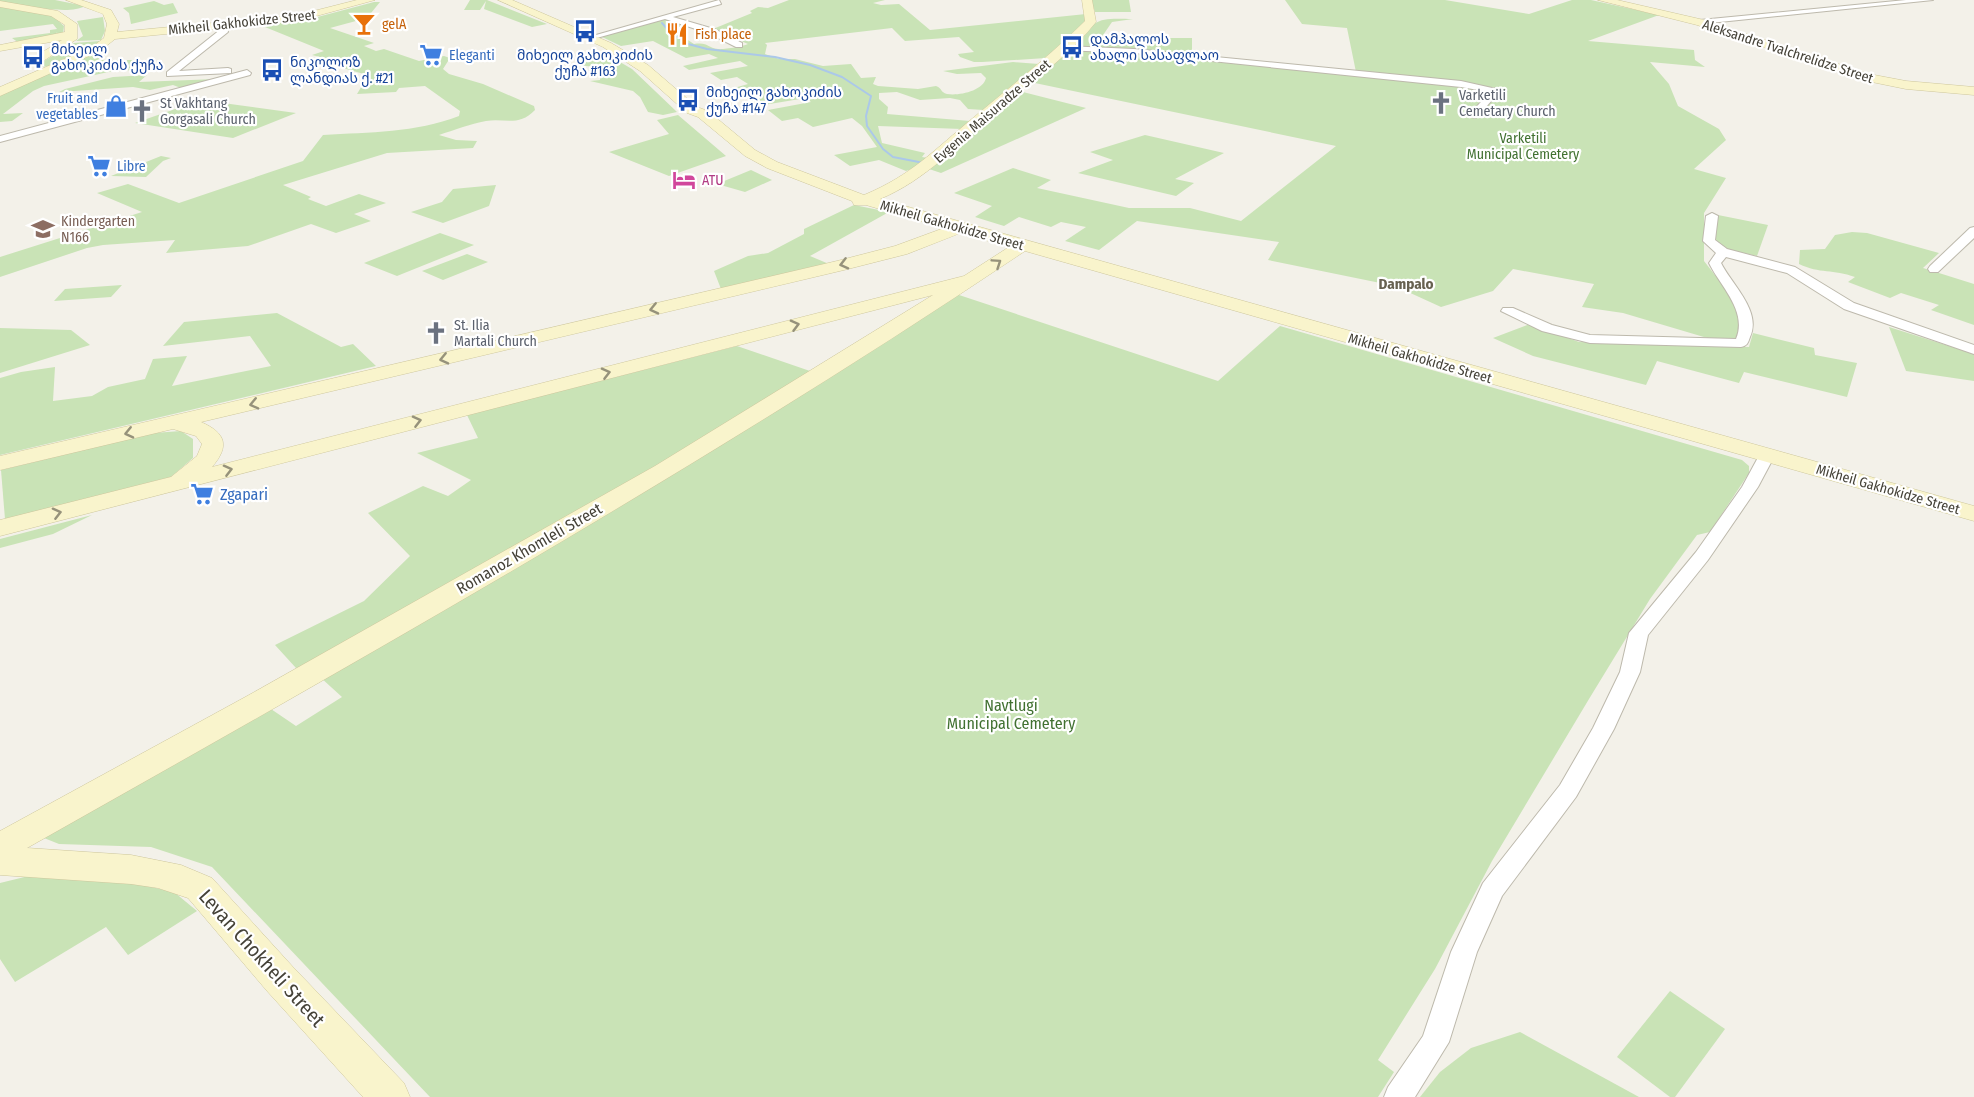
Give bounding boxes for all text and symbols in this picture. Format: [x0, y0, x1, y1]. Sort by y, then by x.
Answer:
street label: Mikheil Gakhokidze Street [167, 6, 317, 39]
bar icon: gelA [351, 11, 377, 37]
place label: gelA [382, 16, 407, 33]
street label: Aleksandre Tvalchrelidze Street [1700, 16, 1876, 87]
bus stop icon: მიხეილ გახოკიძის ქუჩა #163 [572, 18, 598, 44]
restaurant icon: Fish place [664, 21, 690, 47]
place label: Fish place [695, 26, 752, 43]
place label: დამპალოს ახალი სასაფლაო [1090, 31, 1219, 64]
bus stop icon: დამპალოს ახალი სასაფლაო [1059, 34, 1085, 60]
place label: მიხეილ გახოკიძის ქუჩა [51, 41, 163, 74]
supermarket icon: Eleganti [418, 42, 444, 68]
bus stop icon: მიხეილ გახოკიძის ქუჩა [20, 44, 46, 70]
place label: Eleganti [449, 47, 495, 64]
place label: მიხეილ გახოკიძის ქუჩა #163 [517, 47, 653, 80]
place label: ნიკოლოზ ლანდიას ქ. #21 [290, 54, 394, 87]
street label: Evgenia Maisuradze Street [930, 56, 1055, 167]
bus stop icon: ნიკოლოზ ლანდიას ქ. #21 [259, 57, 285, 83]
place label: მიხეილ გახოკიძის ქუჩა #147 [706, 84, 842, 117]
bus stop icon: მიხეილ გახოკიძის ქუჩა #147 [675, 87, 701, 113]
place label: Varketili Cemetary Church [1459, 87, 1556, 120]
place label: Fruit and vegetables [36, 90, 98, 123]
church icon: Varketili Cemetary Church [1428, 90, 1454, 116]
shop icon: Fruit and vegetables [103, 93, 129, 119]
place label: St Vakhtang Gorgasali Church [160, 95, 256, 128]
church icon: St Vakhtang Gorgasali Church [129, 98, 155, 124]
park label: Varketili Municipal Cemetery [1467, 130, 1580, 163]
supermarket icon: Libre [86, 153, 112, 179]
place label: Libre [117, 158, 146, 175]
hotel icon: ATU [671, 167, 697, 193]
place label: ATU [702, 172, 723, 189]
street label: Mikheil Gakhokidze Street [878, 197, 1026, 254]
place label: Kindergarten N166 [61, 213, 135, 246]
school or university icon: Kindergarten N166 [30, 216, 56, 242]
one-way arrow [839, 257, 849, 270]
one-way arrow [990, 259, 1001, 270]
district label: Dampalo [1378, 275, 1434, 293]
one-way arrow [650, 302, 660, 315]
place label: St. Ilia Martali Church [454, 317, 537, 350]
church icon: St. Ilia Martali Church [423, 320, 449, 346]
one-way arrow [790, 320, 800, 333]
street label: Mikheil Gakhokidze Street [1346, 330, 1494, 387]
one-way arrow [439, 351, 449, 364]
one-way arrow [601, 368, 611, 381]
one-way arrow [250, 396, 260, 409]
one-way arrow [412, 416, 422, 429]
one-way arrow [124, 426, 134, 439]
street label: Mikheil Gakhokidze Street [1814, 461, 1962, 518]
one-way arrow [223, 464, 233, 477]
supermarket icon: Zgapari [189, 481, 215, 507]
place label: Zgapari [220, 485, 268, 504]
street label: Romanoz Khomleli Street [453, 499, 606, 598]
one-way arrow [51, 508, 62, 520]
park label: Navtlugi Municipal Cemetery [947, 696, 1076, 733]
street label: Levan Chokheli Street [194, 884, 330, 1032]

